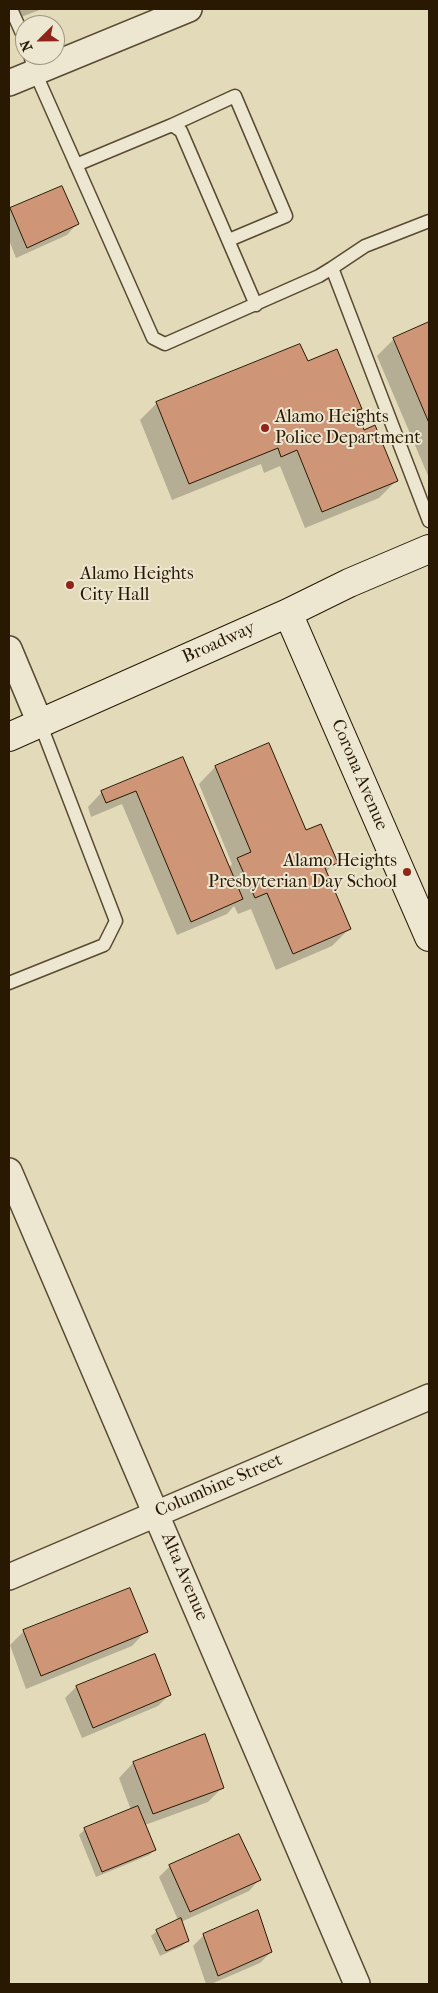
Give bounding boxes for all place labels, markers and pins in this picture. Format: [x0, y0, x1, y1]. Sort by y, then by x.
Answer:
place label: Alamo Heights Police Department [275, 407, 421, 449]
marker: Alamo Heights Police Department [259, 422, 271, 434]
place label: Alamo Heights City Hall [80, 564, 194, 606]
marker: Alamo Heights City Hall [64, 579, 76, 591]
place label: Alamo Heights Presbyterian Day School [208, 851, 397, 894]
marker: Alamo Heights Presbyterian Day School [401, 866, 413, 878]

